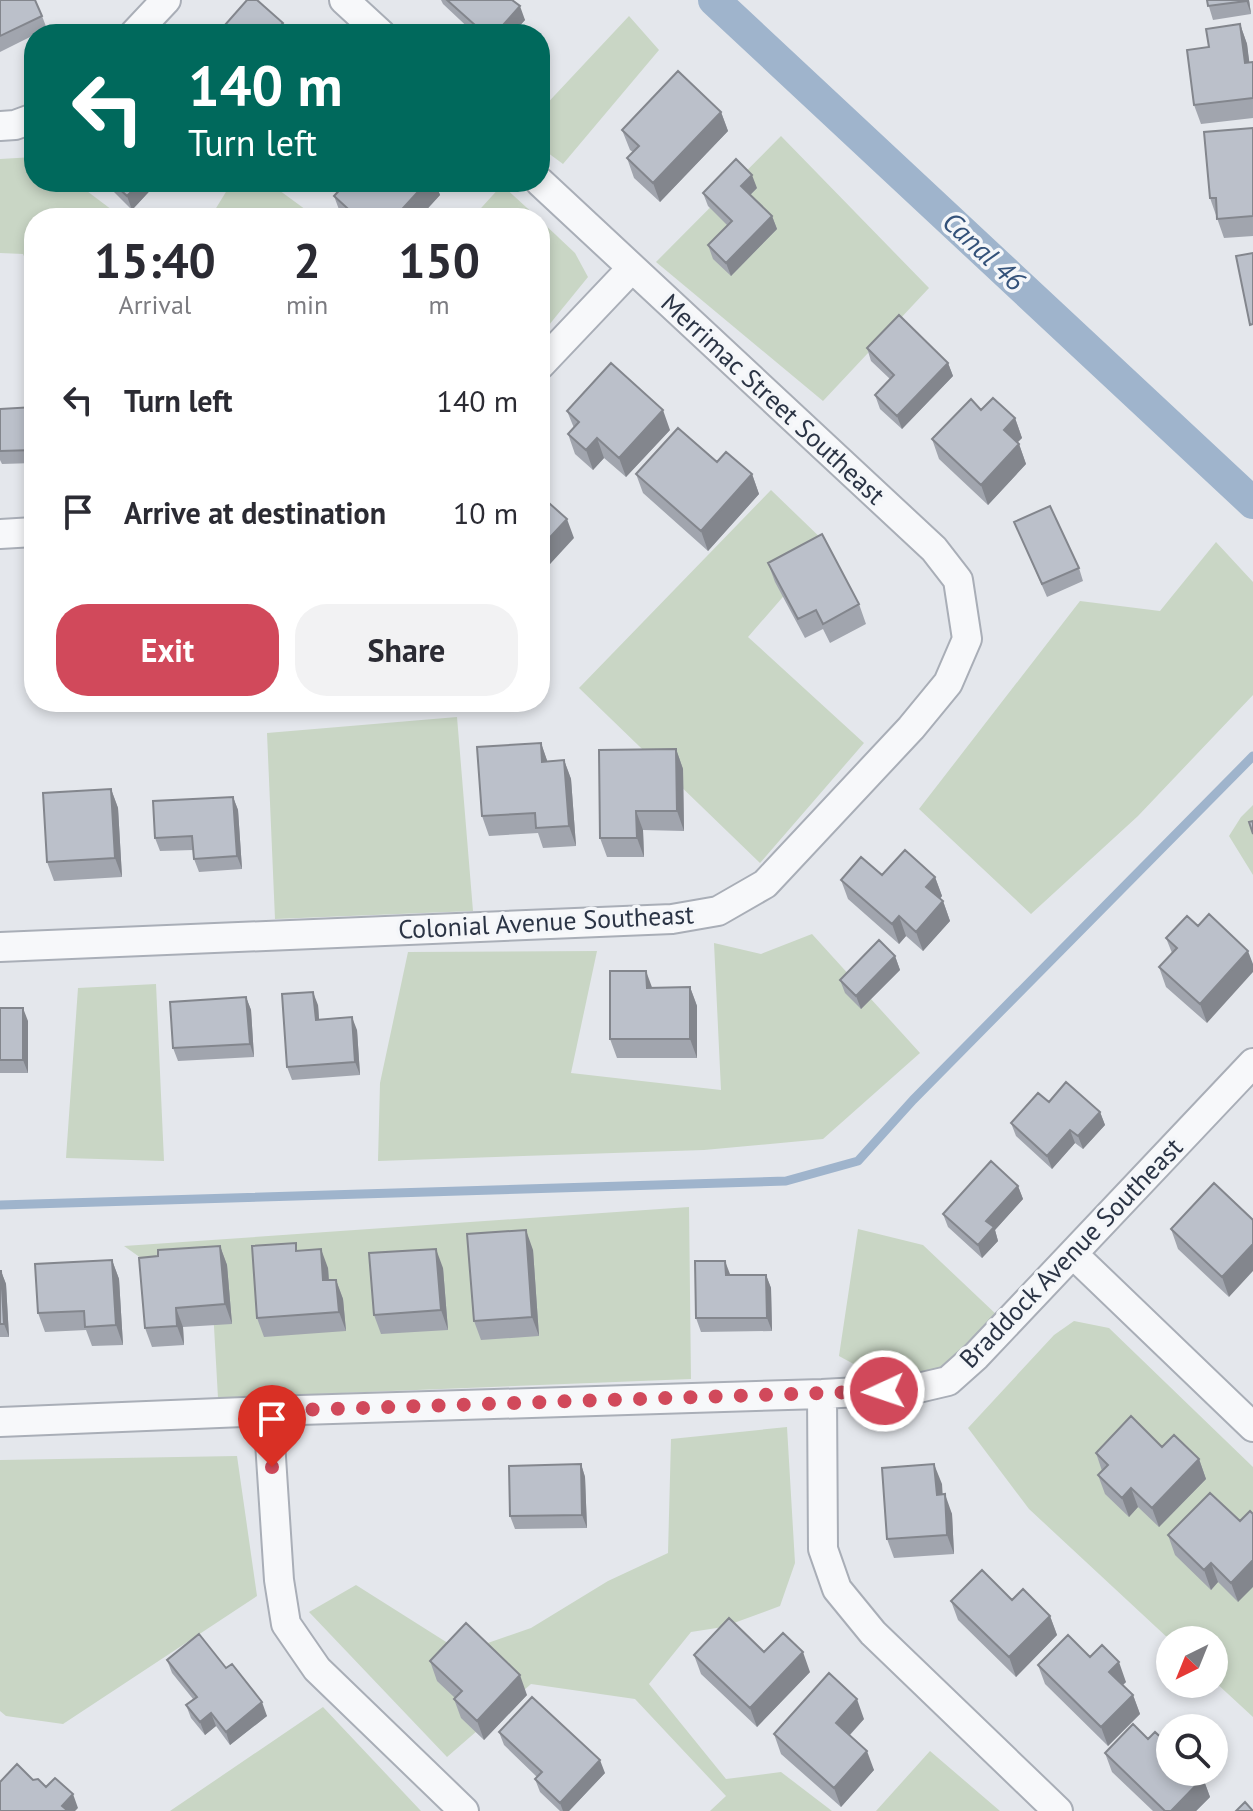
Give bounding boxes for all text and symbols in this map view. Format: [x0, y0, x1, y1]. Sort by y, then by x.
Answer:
text: 140 m [188, 49, 343, 121]
icon: left [56, 56, 160, 160]
text: Turn left [188, 119, 317, 166]
water label: Canal 46 [935, 203, 1034, 298]
text: 15:40 [94, 229, 216, 291]
text: 2 [293, 229, 321, 291]
text: 150 [398, 229, 480, 291]
street label: Merrimac Street Southeast [654, 286, 892, 511]
text: Arrival [119, 288, 191, 321]
text: min [286, 288, 328, 321]
text: m [429, 288, 450, 321]
icon: left [56, 378, 100, 422]
text: Turn left [124, 381, 232, 420]
text: 140 m [437, 381, 518, 420]
icon: arrive [56, 490, 100, 534]
text: Arrive at destination [124, 493, 386, 532]
text: 10 m [453, 493, 518, 532]
button: Exit [56, 604, 279, 696]
button: Share [295, 604, 518, 696]
street label: Colonial Avenue Southeast [397, 897, 695, 946]
street label: Braddock Avenue Southeast [952, 1131, 1189, 1375]
position arrow [842, 1349, 926, 1433]
pin [238, 1385, 306, 1467]
icon: arrive [250, 1397, 294, 1441]
north arrow [1156, 1626, 1228, 1698]
map controls [1156, 1626, 1228, 1786]
button: search [1156, 1714, 1228, 1786]

